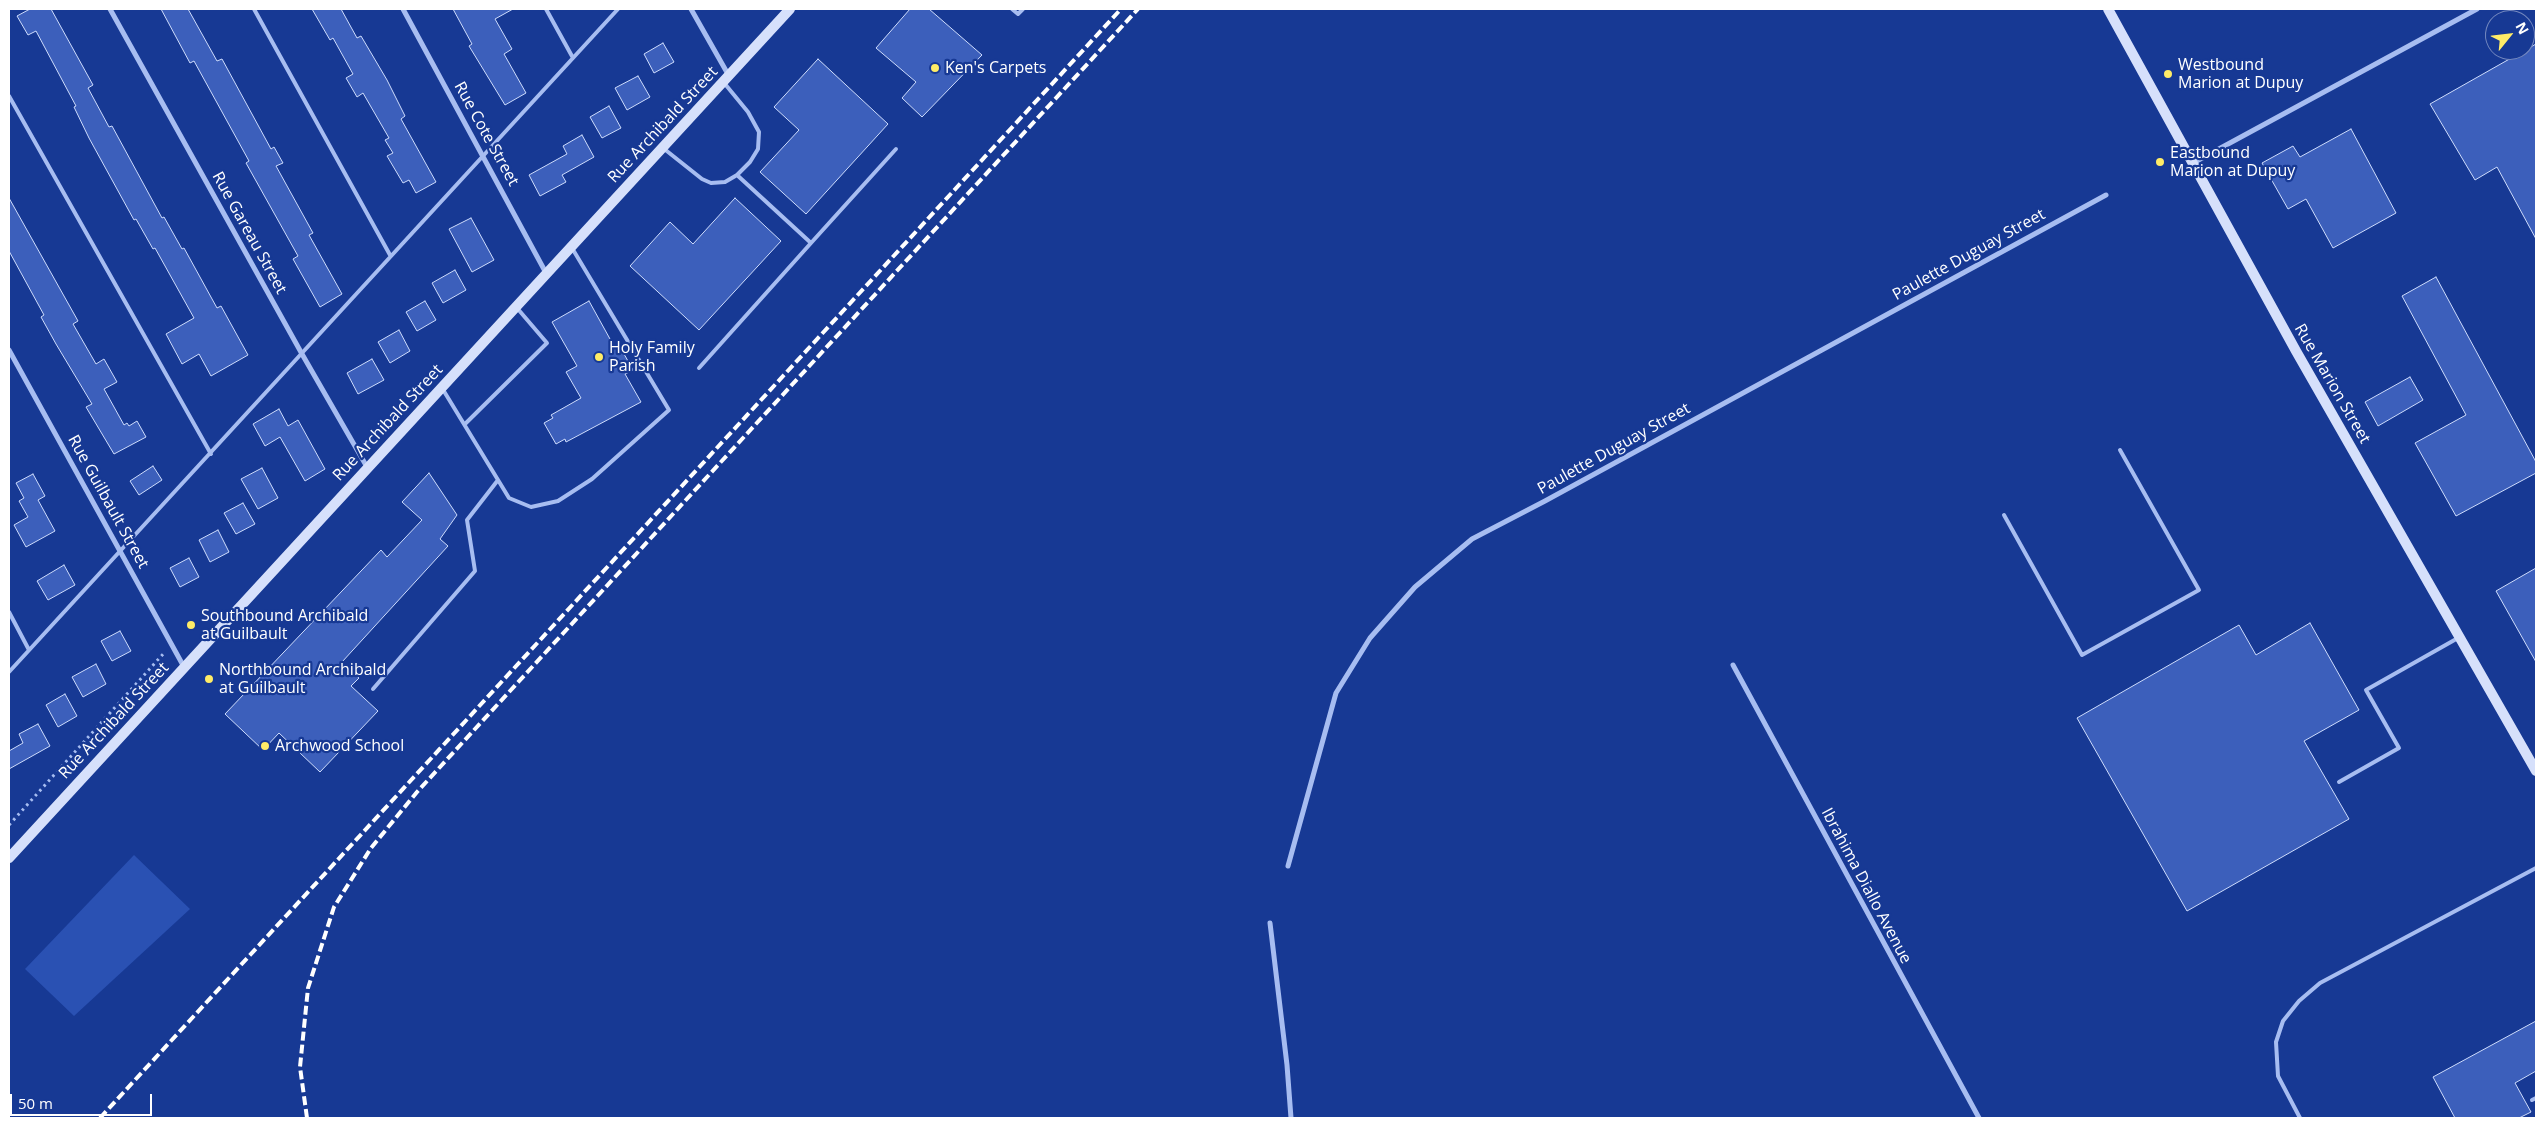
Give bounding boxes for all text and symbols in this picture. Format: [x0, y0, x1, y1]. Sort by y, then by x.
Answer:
north arrow [2485, 10, 2535, 60]
text: N [2512, 18, 2534, 38]
place label: Westbound Marion at Dupuy [2178, 55, 2303, 93]
place label: Ken's Carpets [945, 58, 1046, 78]
marker: Ken's Carpets [929, 62, 941, 74]
street label: Rue Archibald Street [604, 63, 722, 187]
marker: Westbound Marion at Dupuy [2162, 68, 2174, 80]
street label: Rue Cote Street [449, 79, 523, 189]
place label: Eastbound Marion at Dupuy [2170, 143, 2295, 181]
marker: Eastbound Marion at Dupuy [2154, 156, 2166, 168]
street label: Rue Gareau Street [208, 169, 290, 297]
street label: Paulette Duguay Street [1889, 205, 2049, 305]
street label: Rue Marion Street [2290, 321, 2374, 447]
place label: Holy Family Parish [609, 338, 695, 376]
marker: Holy Family Parish [593, 351, 605, 363]
street label: Rue Archibald Street [329, 361, 447, 485]
street label: Paulette Duguay Street [1534, 399, 1694, 499]
street label: Rue Guilbault Street [63, 432, 153, 572]
place label: Southbound Archibald at Guilbault [201, 606, 368, 644]
marker: Southbound Archibald at Guilbault [185, 619, 197, 631]
street label: Rue Archibald Street [55, 659, 173, 783]
place label: Northbound Archibald at Guilbault [219, 660, 386, 698]
marker: Northbound Archibald at Guilbault [203, 673, 215, 685]
place label: Archwood School [275, 736, 404, 756]
marker: Archwood School [259, 740, 271, 752]
street label: Ibrahima Diallo Avenue [1817, 805, 1915, 967]
scale bar [12, 1084, 155, 1116]
text: 50 m [18, 1093, 53, 1113]

